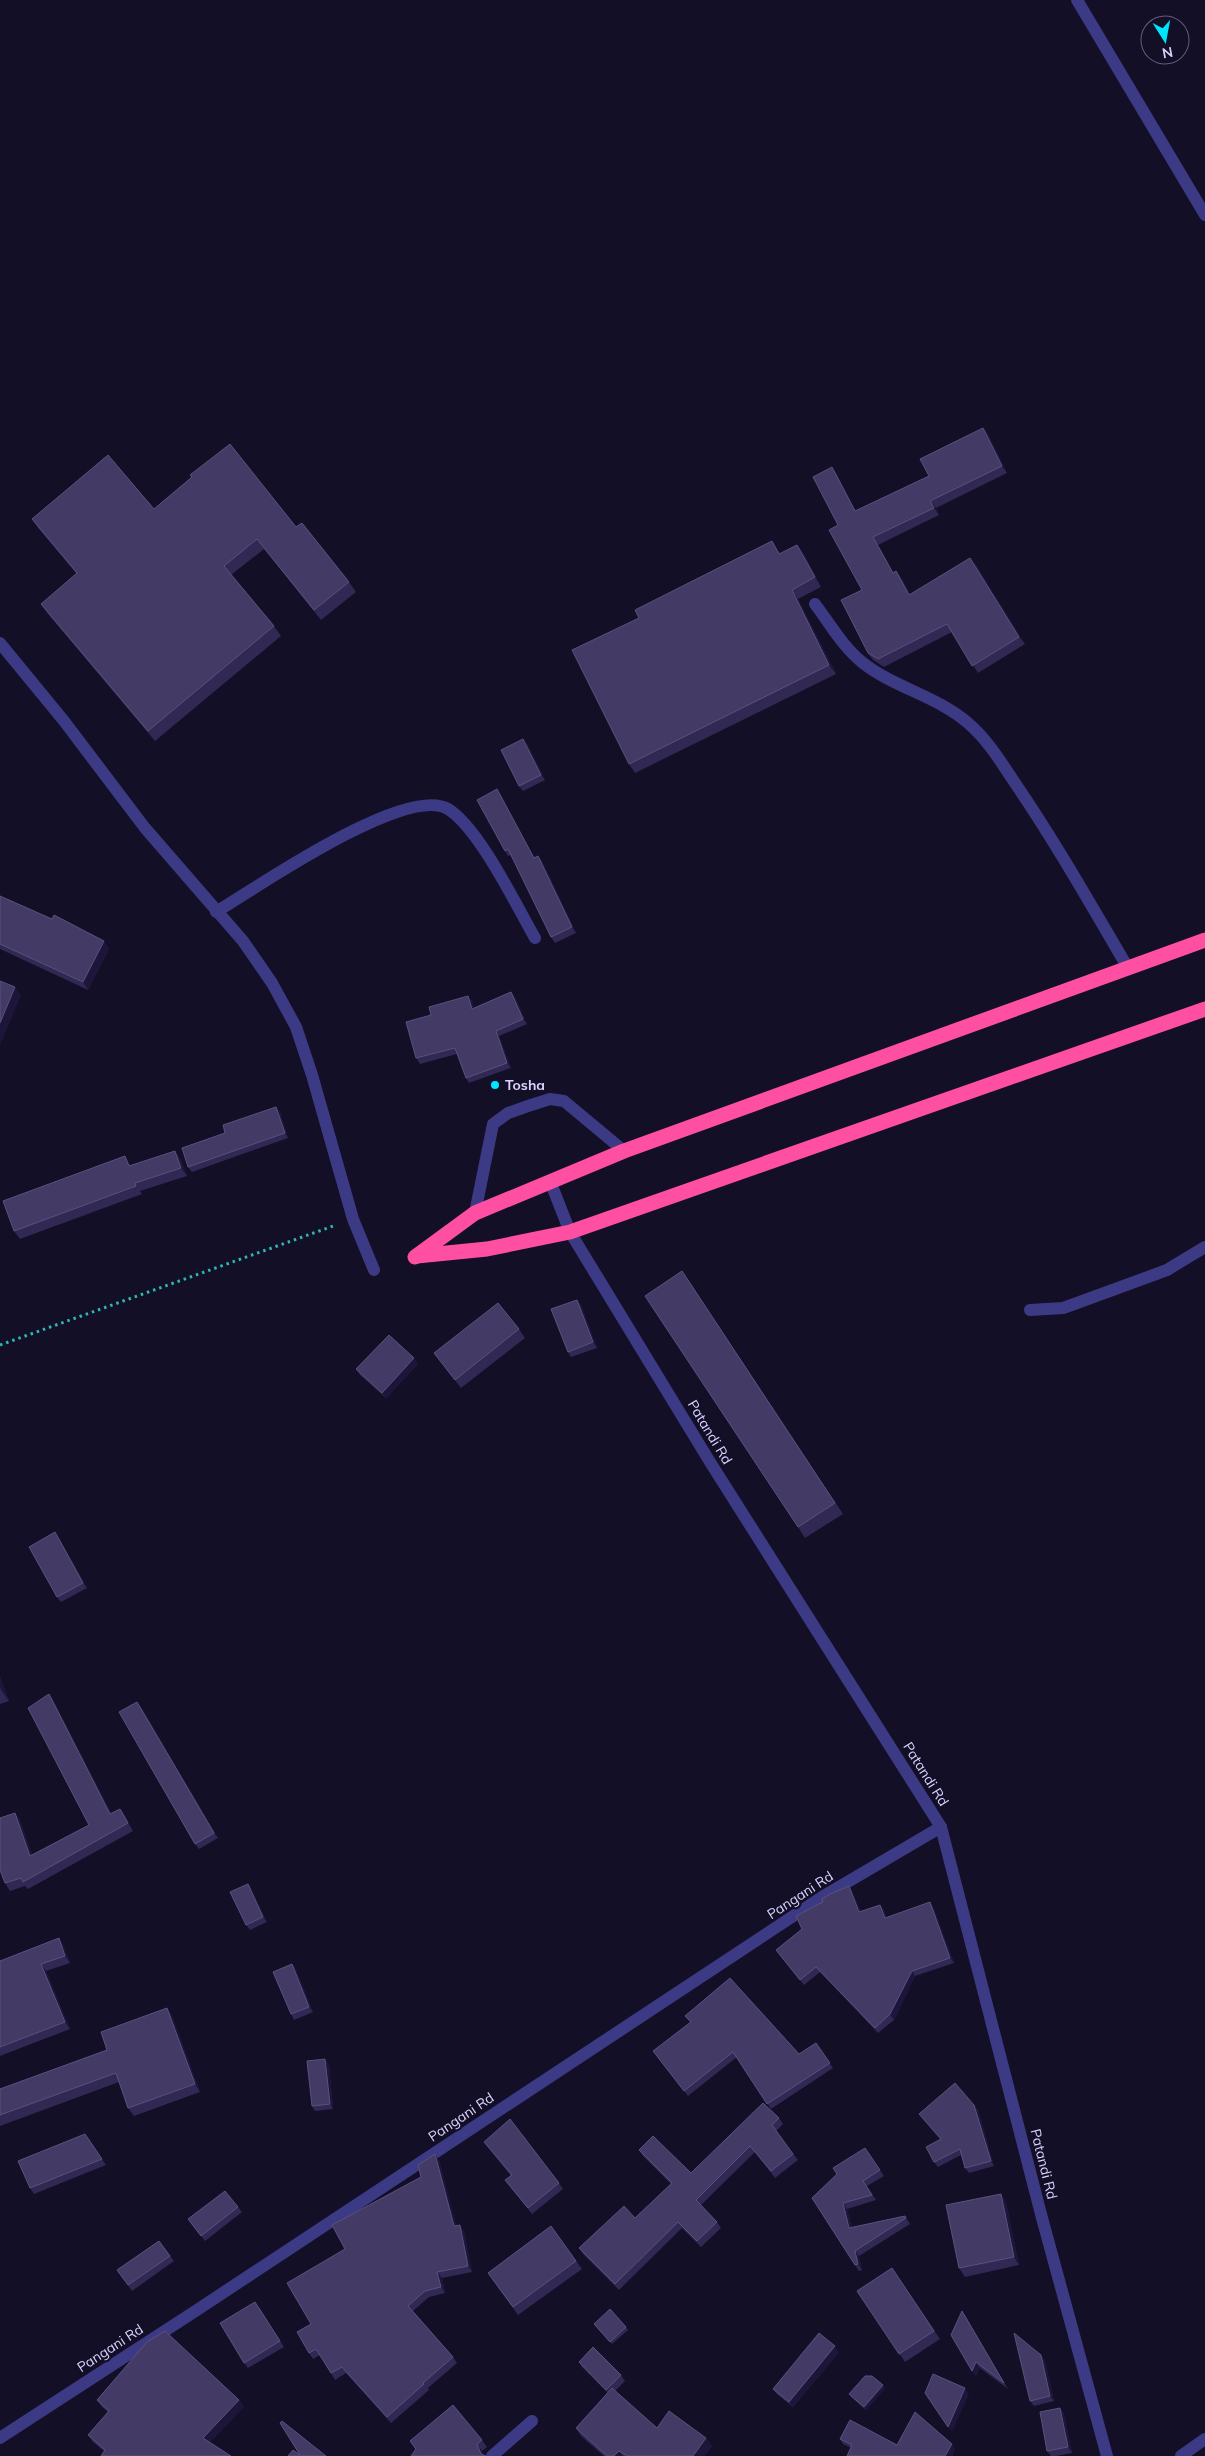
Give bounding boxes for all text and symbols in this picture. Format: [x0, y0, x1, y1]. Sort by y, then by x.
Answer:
north arrow [1140, 15, 1190, 65]
text: N [1161, 43, 1174, 63]
place label: Tosha [505, 1076, 545, 1094]
marker: Tosha [489, 1079, 501, 1091]
street label: Patandi Rd [684, 1397, 736, 1467]
street label: Patandi Rd [899, 1739, 953, 1809]
street label: Pangani Rd [764, 1867, 836, 1923]
street label: Pangani Rd [425, 2088, 497, 2146]
street label: Patandi Rd [1027, 2127, 1061, 2201]
street label: Pangani Rd [74, 2320, 146, 2376]

